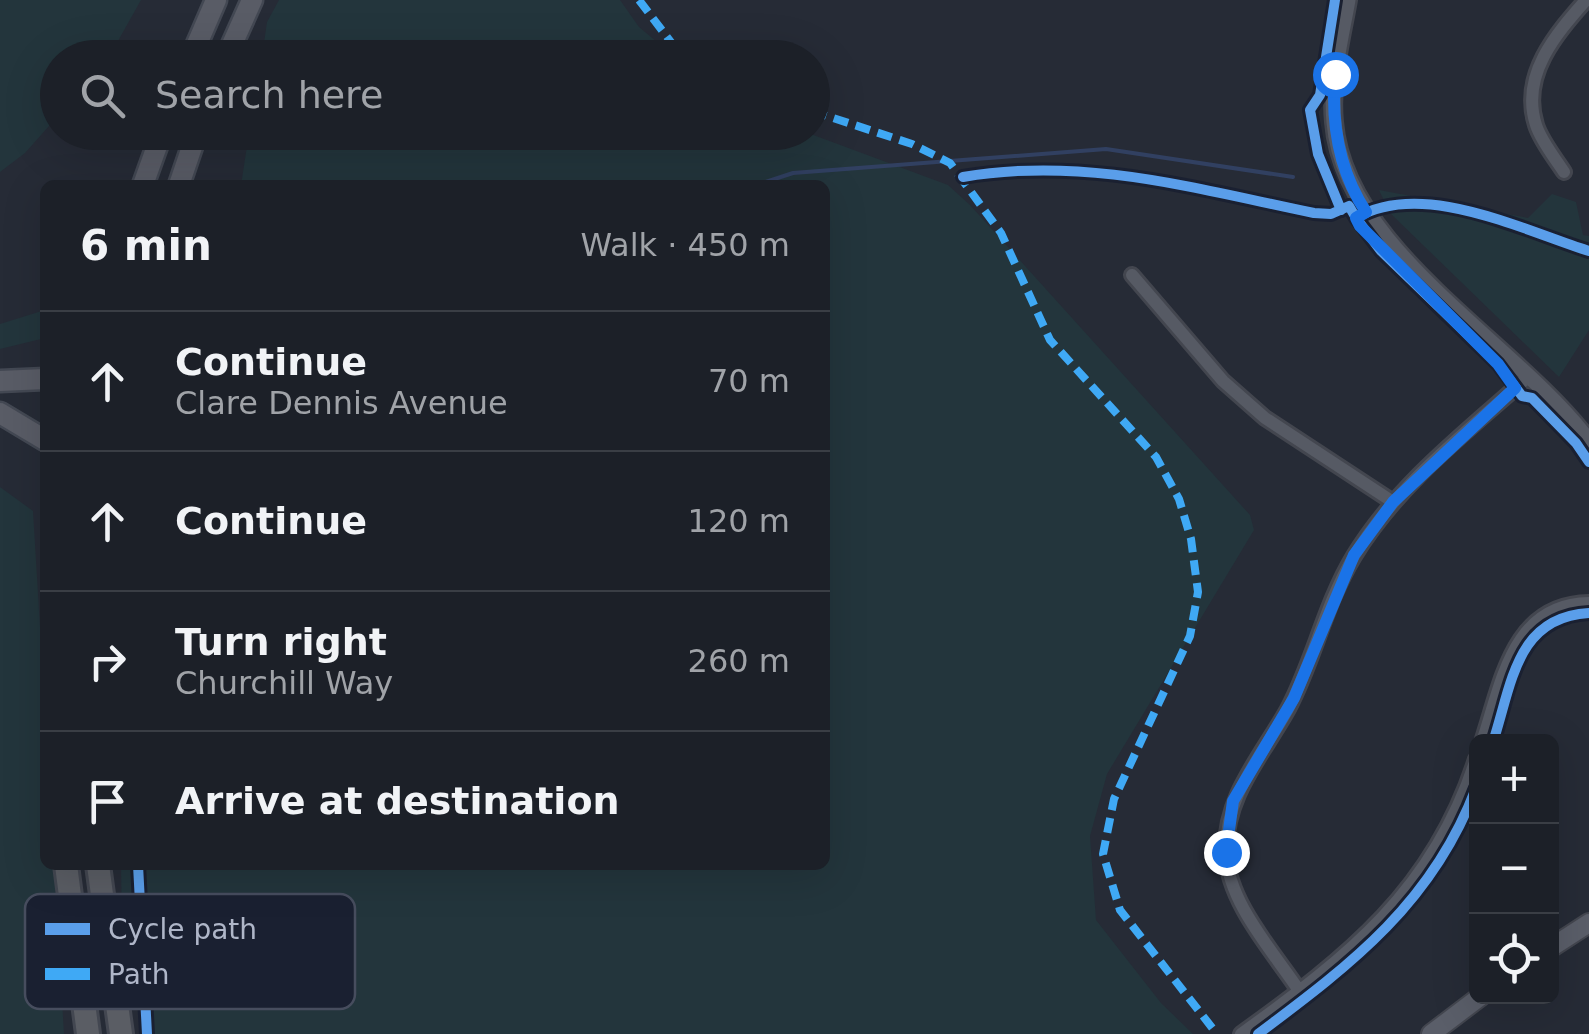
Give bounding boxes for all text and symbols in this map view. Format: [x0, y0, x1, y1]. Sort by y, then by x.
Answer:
search box [40, 40, 830, 150]
route start [1313, 52, 1359, 98]
icon: search [75, 68, 130, 123]
text: Search here [155, 73, 383, 117]
text: 6 min [80, 221, 212, 270]
text: Walk · 450 m [580, 226, 790, 264]
text: Continue [175, 340, 367, 384]
icon: ahead [80, 354, 135, 409]
text: 70 m [708, 362, 790, 400]
text: Clare Dennis Avenue [175, 384, 508, 422]
icon: ahead [80, 494, 135, 549]
text: Continue [175, 499, 367, 543]
text: 120 m [688, 502, 790, 540]
text: Turn right [175, 620, 387, 664]
icon: right [80, 634, 135, 689]
text: 260 m [688, 642, 790, 680]
text: Churchill Way [175, 664, 393, 702]
map controls [1469, 734, 1559, 1004]
button: + [1469, 734, 1559, 824]
icon: arrive [80, 774, 135, 829]
text: Arrive at destination [175, 779, 620, 823]
button: − [1469, 824, 1559, 914]
route end [1204, 830, 1250, 876]
legend [25, 894, 355, 1009]
text: Cycle path [108, 913, 257, 946]
button: locate [1469, 914, 1559, 1004]
text: Path [108, 958, 170, 991]

